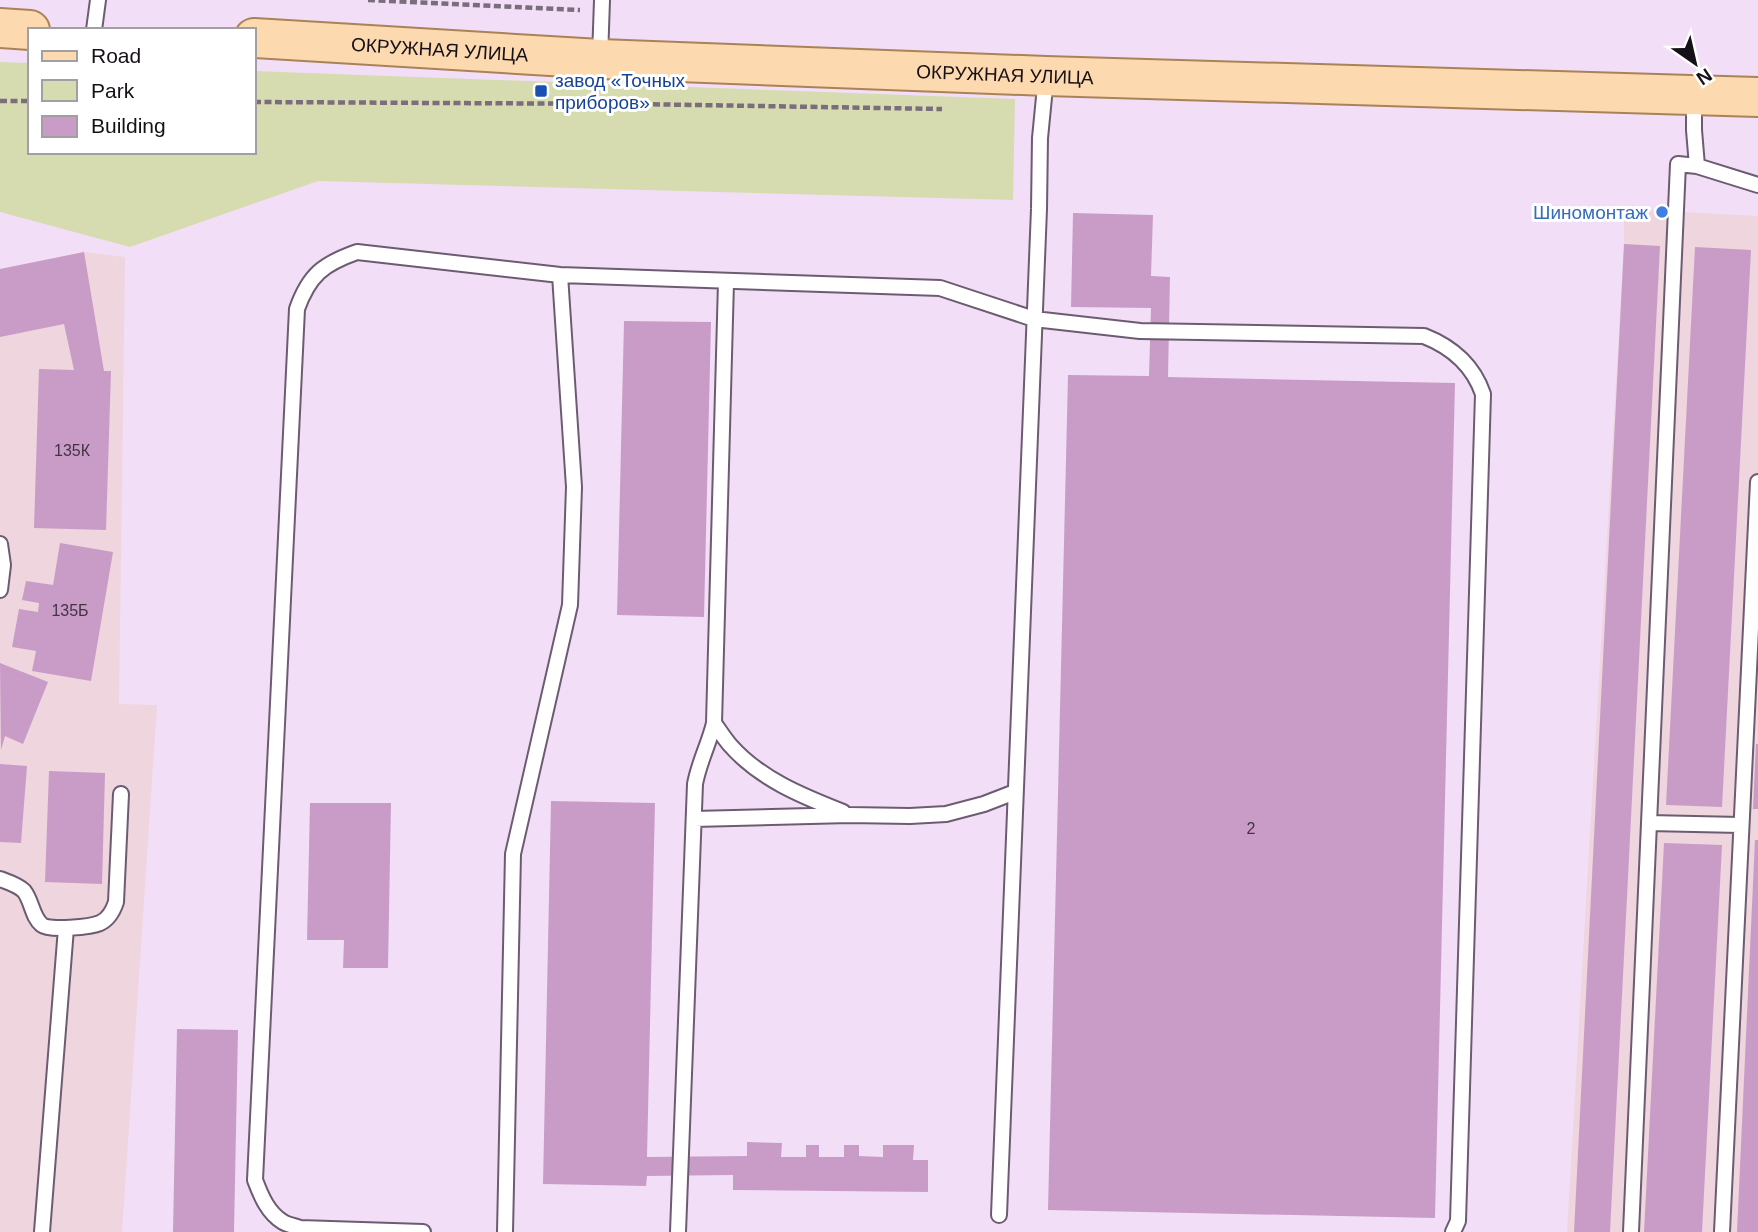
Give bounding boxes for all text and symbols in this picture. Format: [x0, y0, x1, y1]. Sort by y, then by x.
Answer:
legend [28, 28, 256, 154]
north arrow [1660, 28, 1730, 98]
street label: ОКРУЖНАЯ УЛИЦА [350, 34, 529, 66]
text: Road [91, 44, 141, 67]
street label: ОКРУЖНАЯ УЛИЦА [916, 61, 1094, 88]
text: N [1693, 64, 1716, 89]
place label: завод «Точных приборов» [555, 70, 686, 113]
text: Park [91, 79, 135, 102]
marker: завод «Точных приборов» [533, 83, 549, 99]
text: Building [91, 114, 166, 137]
place label: Шиномонтаж [1533, 202, 1648, 223]
marker: Шиномонтаж [1654, 204, 1670, 220]
house number: 135К [54, 442, 91, 459]
house number: 135Б [51, 602, 89, 619]
house number: 2 [1247, 820, 1256, 837]

